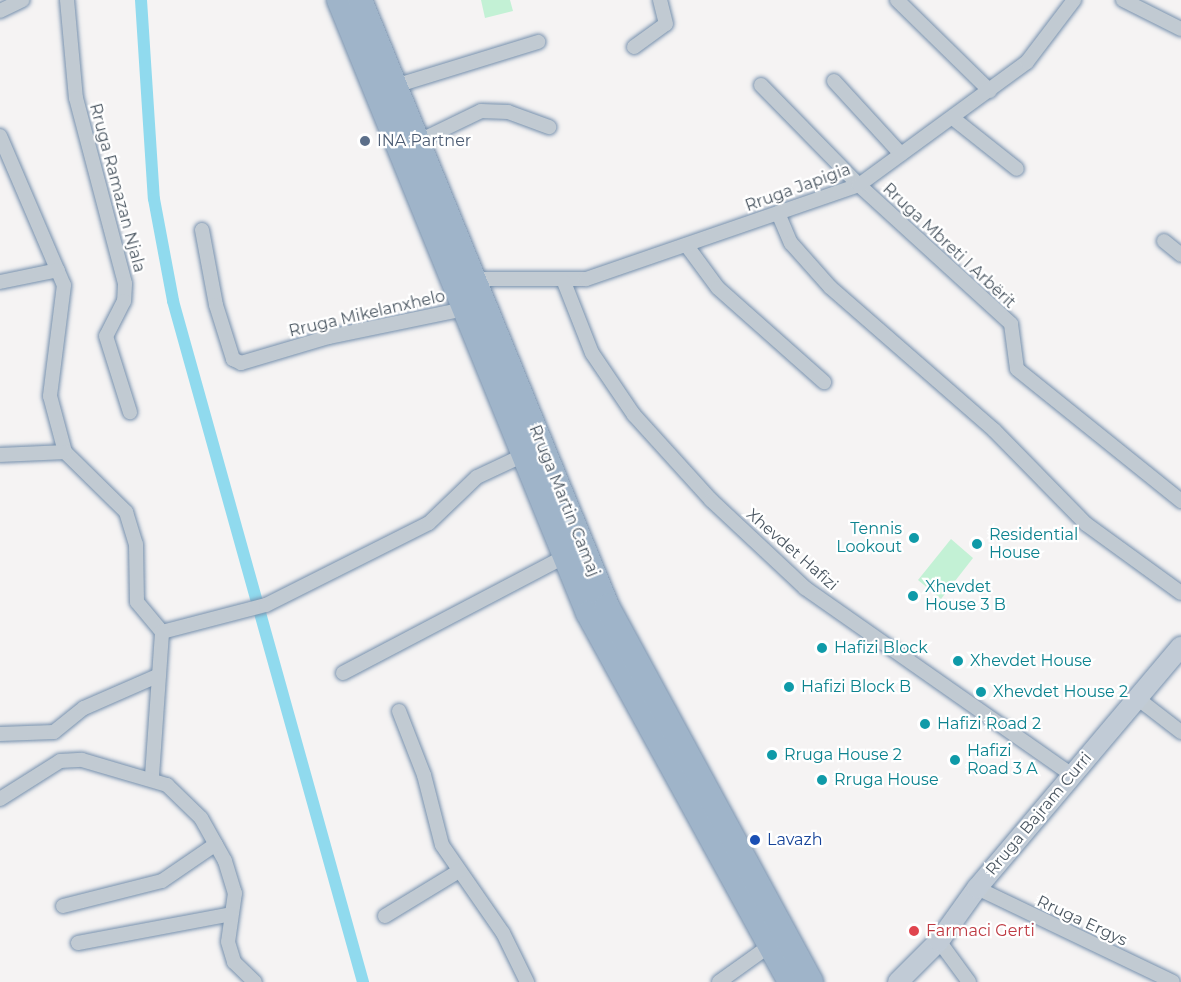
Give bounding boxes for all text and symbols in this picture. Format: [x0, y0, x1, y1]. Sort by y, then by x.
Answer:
street label: Rruga Ramazan Njala [85, 101, 149, 275]
place label: INA Partner [377, 131, 471, 151]
marker: INA Partner [358, 134, 372, 148]
street label: Rruga Japigia [743, 160, 853, 216]
street label: Rruga Mbreti I Arbërit [879, 179, 1019, 313]
street label: Rruga Mikelanxhelo [287, 287, 447, 341]
street label: Rruga Martin Camaj [525, 422, 603, 580]
street label: Xhevdet Hafizi [742, 505, 842, 595]
place label: Tennis Lookout [836, 519, 902, 557]
place label: Residential House [989, 525, 1078, 563]
marker: Tennis Lookout [907, 531, 921, 545]
marker: Residential House [970, 537, 984, 551]
place label: Xhevdet House 3 B [925, 577, 1006, 615]
marker: Xhevdet House 3 B [906, 589, 920, 603]
place label: Hafizi Block [834, 638, 928, 658]
marker: Hafizi Block [815, 641, 829, 655]
place label: Xhevdet House [970, 651, 1092, 671]
marker: Xhevdet House [951, 654, 965, 668]
place label: Hafizi Block B [801, 677, 911, 697]
marker: Hafizi Block B [782, 680, 796, 694]
place label: Xhevdet House 2 [993, 682, 1128, 702]
marker: Xhevdet House 2 [974, 685, 988, 699]
place label: Hafizi Road 2 [937, 714, 1041, 734]
marker: Hafizi Road 2 [918, 717, 932, 731]
place label: Hafizi Road 3 A [967, 741, 1038, 779]
place label: Rruga House 2 [784, 745, 902, 765]
marker: Rruga House 2 [765, 748, 779, 762]
street label: Rruga Bajram Curri [982, 749, 1096, 879]
marker: Hafizi Road 3 A [948, 753, 962, 767]
place label: Rruga House [834, 770, 939, 790]
marker: Rruga House [815, 773, 829, 787]
place label: Lavazh [767, 830, 822, 850]
marker: Lavazh [748, 833, 762, 847]
street label: Rruga Ergys [1034, 892, 1130, 950]
place label: Farmaci Gerti [926, 921, 1035, 941]
marker: Farmaci Gerti [907, 924, 921, 938]

